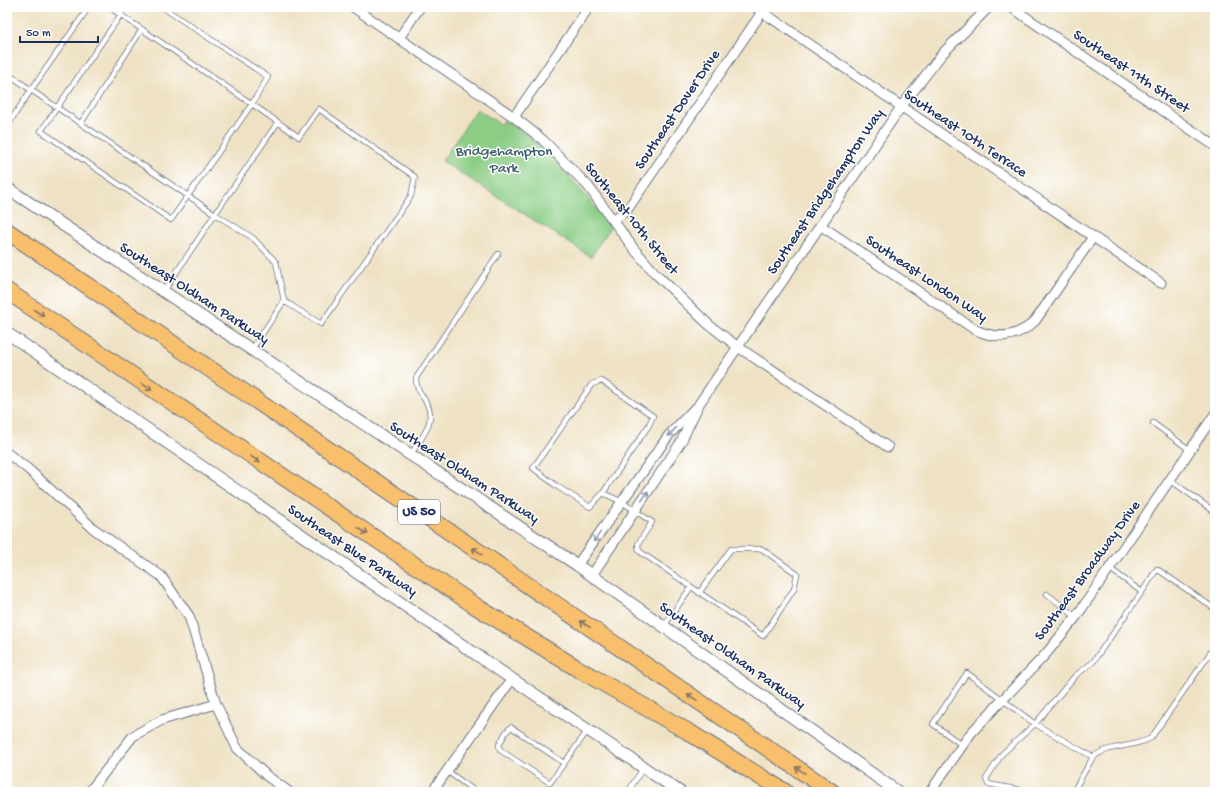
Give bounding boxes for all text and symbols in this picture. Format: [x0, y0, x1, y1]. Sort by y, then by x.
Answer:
scale bar [20, 18, 98, 44]
street label: Southeast 11th Street [1069, 26, 1194, 119]
text: 50 m [26, 27, 51, 41]
street label: Southeast Dover Drive [631, 46, 725, 173]
street label: Southeast 10th Terrace [900, 86, 1030, 182]
street label: Southeast Bridgehampton Way [764, 105, 889, 278]
park label: Bridgehampton Park [455, 143, 552, 178]
street label: Southeast 10th Street [580, 159, 683, 280]
street label: Southeast London Way [862, 231, 991, 327]
street label: Southeast Oldham Parkway [116, 239, 273, 350]
one-way arrow [33, 309, 44, 317]
one-way arrow [141, 383, 152, 391]
street label: Southeast Oldham Parkway [386, 418, 543, 529]
one-way arrow [668, 426, 677, 437]
one-way arrow [249, 455, 260, 463]
one-way arrow [641, 491, 649, 502]
street label: Southeast Broadway Drive [1031, 497, 1145, 645]
road number: US 50 [398, 500, 440, 524]
street label: Southeast Blue Parkway [284, 501, 421, 601]
one-way arrow [357, 527, 368, 535]
one-way arrow [593, 532, 601, 543]
one-way arrow [472, 547, 483, 555]
street label: Southeast Oldham Parkway [655, 598, 809, 714]
one-way arrow [580, 620, 591, 628]
one-way arrow [687, 693, 698, 701]
one-way arrow [794, 766, 805, 774]

